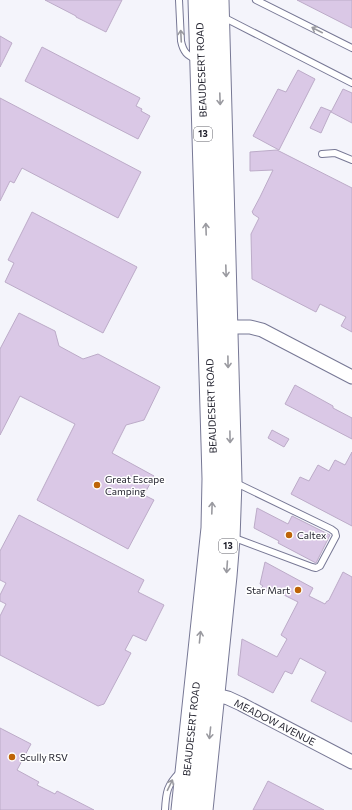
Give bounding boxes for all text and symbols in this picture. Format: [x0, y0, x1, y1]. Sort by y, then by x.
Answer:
street label: BEAUDESERT ROAD [193, 22, 209, 118]
one-way arrow [311, 26, 323, 34]
one-way arrow [177, 30, 184, 43]
one-way arrow [217, 92, 224, 105]
road number: 13 [194, 127, 212, 141]
one-way arrow [202, 223, 210, 236]
one-way arrow [222, 264, 229, 277]
one-way arrow [225, 355, 232, 368]
street label: BEAUDESERT ROAD [203, 358, 219, 454]
one-way arrow [226, 430, 234, 443]
place label: Great Escape Camping [105, 473, 165, 497]
marker: Great Escape Camping [92, 480, 102, 490]
one-way arrow [209, 502, 216, 515]
place label: Caltex [297, 529, 327, 541]
marker: Caltex [284, 530, 294, 540]
road number: 13 [219, 539, 237, 553]
one-way arrow [223, 560, 230, 573]
place label: Star Mart [246, 584, 290, 596]
marker: Star Mart [293, 585, 303, 595]
one-way arrow [196, 631, 204, 644]
street label: BEAUDESERT ROAD [180, 681, 202, 777]
street label: MEADOW AVENUE [232, 696, 318, 748]
one-way arrow [206, 726, 214, 739]
place label: Scully RSV [20, 751, 68, 763]
marker: Scully RSV [7, 752, 17, 762]
one-way arrow [167, 779, 174, 791]

